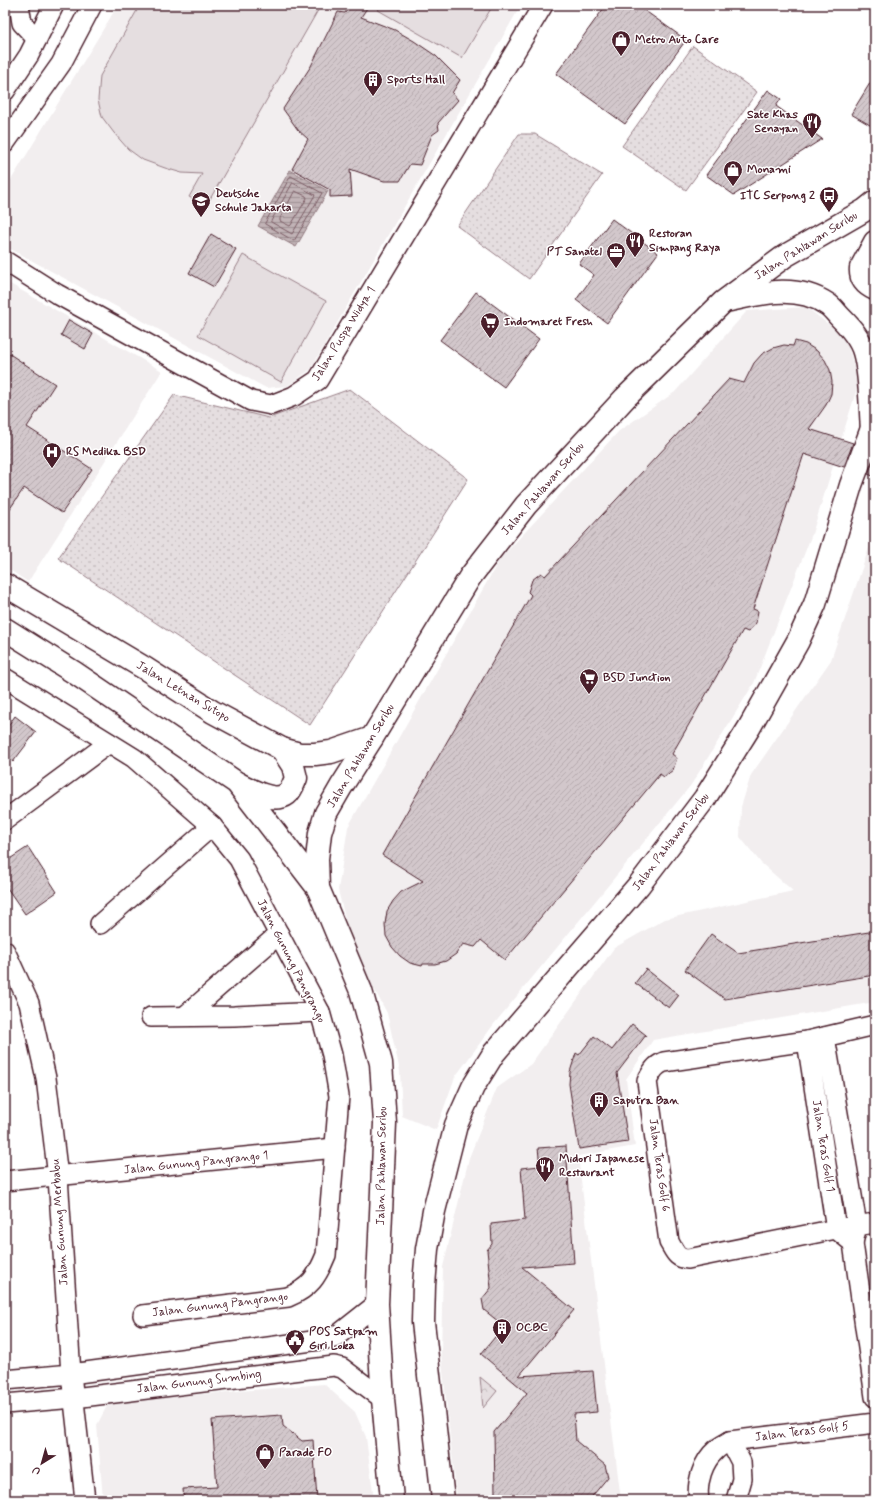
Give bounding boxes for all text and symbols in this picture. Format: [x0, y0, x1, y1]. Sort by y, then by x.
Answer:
shop icon: Metro Auto Care [610, 29, 632, 57]
place label: Metro Auto Care [635, 32, 720, 48]
building icon: Sports Hall [362, 69, 384, 97]
place label: Sports Hall [387, 72, 445, 88]
place label: Sate Khas Senayan [747, 107, 799, 137]
restaurant icon: Sate Khas Senayan [801, 111, 823, 139]
shop icon: Monami [722, 159, 744, 187]
place label: Monami [747, 162, 791, 178]
bus stop icon: ITC Serpong 2 [818, 185, 840, 213]
place label: Deutsche Schule Jakarta [215, 186, 292, 216]
place label: ITC Serpong 2 [740, 188, 815, 204]
school or university icon: Deutsche Schule Jakarta [190, 190, 212, 218]
street label: Jalan Pahlawan Seribu [751, 208, 861, 284]
place label: Restoran Simpang Raya [649, 226, 720, 257]
restaurant icon: Restoran Simpang Raya [624, 230, 646, 258]
office icon: PT Sanatel [605, 241, 627, 269]
place label: PT Sanatel [547, 244, 603, 260]
street label: Jalan Puspa Widya 1 [308, 284, 380, 384]
supermarket icon: Indomaret Fresh [479, 311, 501, 339]
place label: Indomaret Fresh [504, 314, 593, 330]
street label: Jalan Pahlawan Seribu [498, 439, 588, 539]
hospital icon: RS Medika BSD [41, 441, 63, 469]
place label: RS Medika BSD [66, 444, 146, 460]
street label: Jalan Letnan Sutopo [133, 658, 233, 726]
supermarket icon: BSD Junction [578, 667, 600, 695]
place label: BSD Junction [603, 670, 671, 686]
street label: Jalan Pahlawan Seribu [324, 701, 398, 811]
street label: Jalan Pahlawan Seribu [629, 790, 713, 894]
street label: Jalan Gunung Pangrango [253, 896, 329, 1026]
building icon: Saputra Ban [588, 1090, 610, 1118]
place label: Saputra Ban [613, 1093, 679, 1109]
street label: Jalan Teras Golf 1 [808, 1099, 838, 1193]
street label: Jalan Pahlawan Seribu [373, 1106, 391, 1226]
street label: Jalan Teras Golf 6 [645, 1117, 673, 1213]
street label: Jalan Gunung Pangrango 1 [123, 1147, 269, 1179]
place label: Midori Japanese Restaurant [559, 1151, 645, 1181]
restaurant icon: Midori Japanese Restaurant [534, 1155, 556, 1183]
street label: Jalan Gunung Merbabu [48, 1157, 72, 1286]
street label: Jalan Gunung Pangrango [151, 1289, 289, 1321]
building icon: OCBC [491, 1317, 513, 1345]
place label: OCBC [516, 1320, 548, 1336]
place label: POS Satpam Giri Loka [309, 1324, 378, 1354]
public building icon: POS Satpam Giri Loka [284, 1328, 306, 1356]
street label: Jalan Gunung Sumbing [136, 1366, 262, 1398]
street label: Jalan Teras Golf 5 [754, 1418, 850, 1446]
shop icon: Parade FO [254, 1442, 276, 1470]
north arrow [22, 1443, 62, 1483]
place label: Parade FO [279, 1445, 332, 1461]
text: U [30, 1462, 44, 1478]

